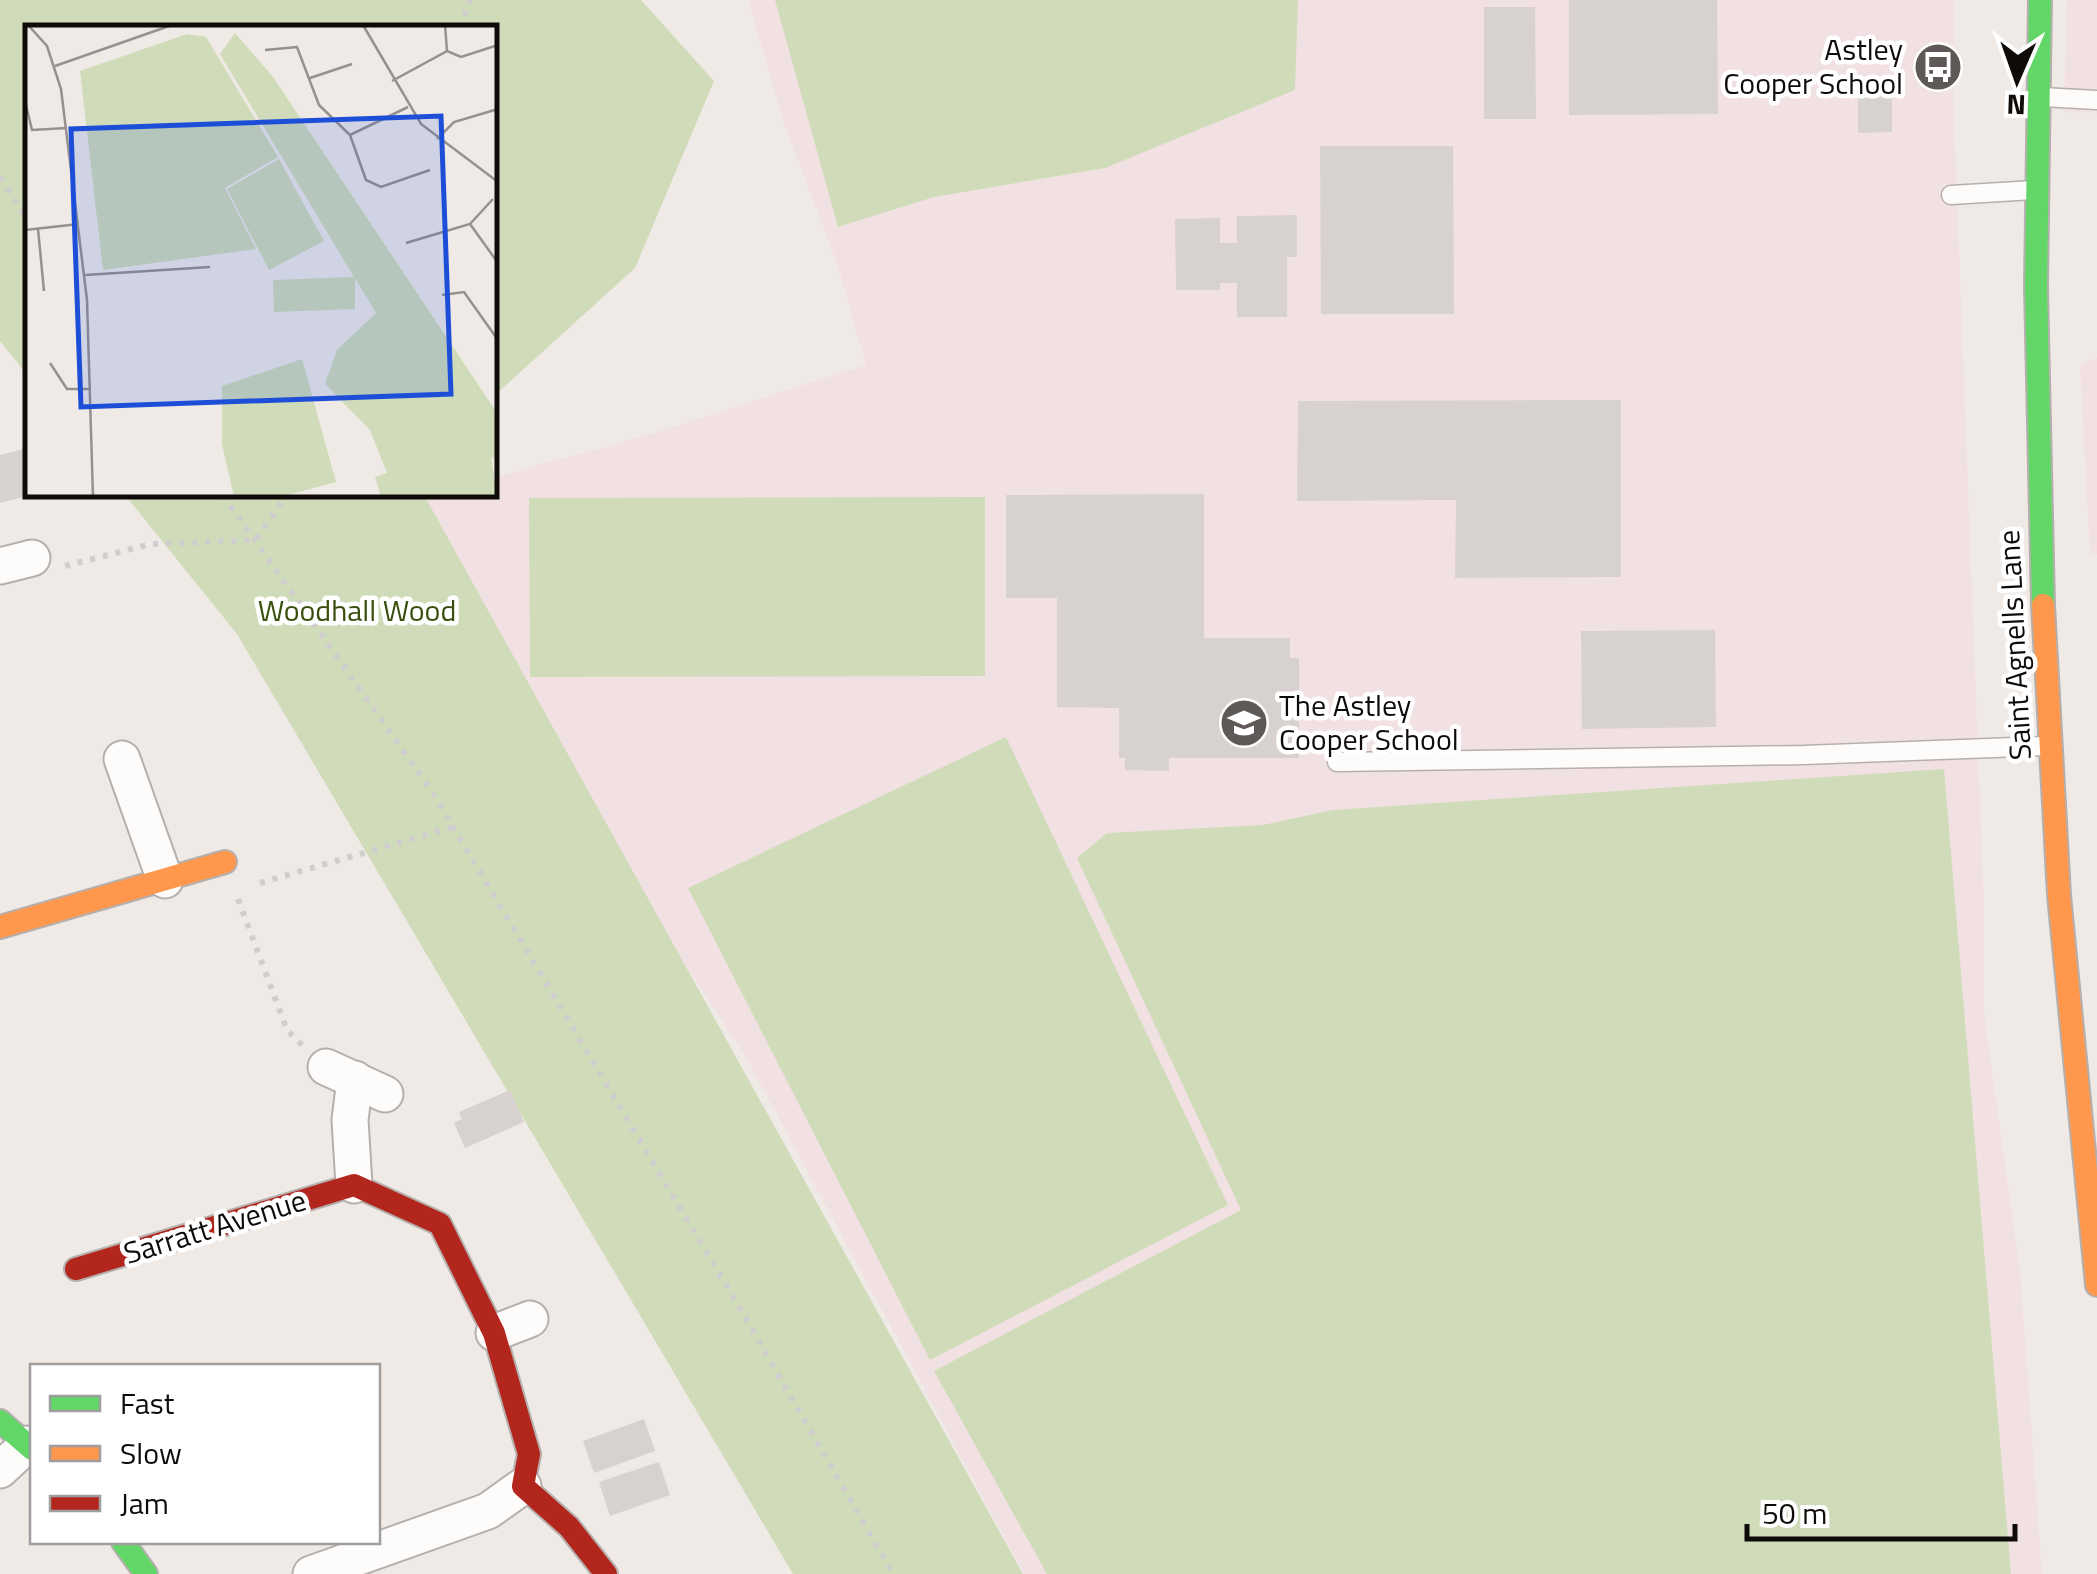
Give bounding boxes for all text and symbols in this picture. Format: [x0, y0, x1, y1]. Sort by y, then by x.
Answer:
inset map [25, 25, 498, 498]
place label: Astley Cooper School [1723, 26, 1903, 106]
north arrow [1967, 30, 2067, 130]
bus stop icon: Astley Cooper School [1912, 41, 1964, 93]
text: N [2006, 84, 2027, 127]
street label: Saint Agnells Lane [1985, 529, 2043, 761]
park label: Woodhall Wood [258, 587, 456, 633]
place label: The Astley Cooper School [1279, 682, 1459, 762]
school or university icon: The Astley Cooper School [1218, 697, 1270, 749]
street label: Sarratt Avenue [118, 1176, 312, 1276]
legend [30, 1364, 380, 1544]
text: Fast [120, 1380, 175, 1426]
text: Slow [120, 1430, 182, 1476]
scale bar [1747, 1479, 2014, 1541]
text: Jam [120, 1480, 169, 1526]
text: 50 m [1762, 1490, 1827, 1536]

